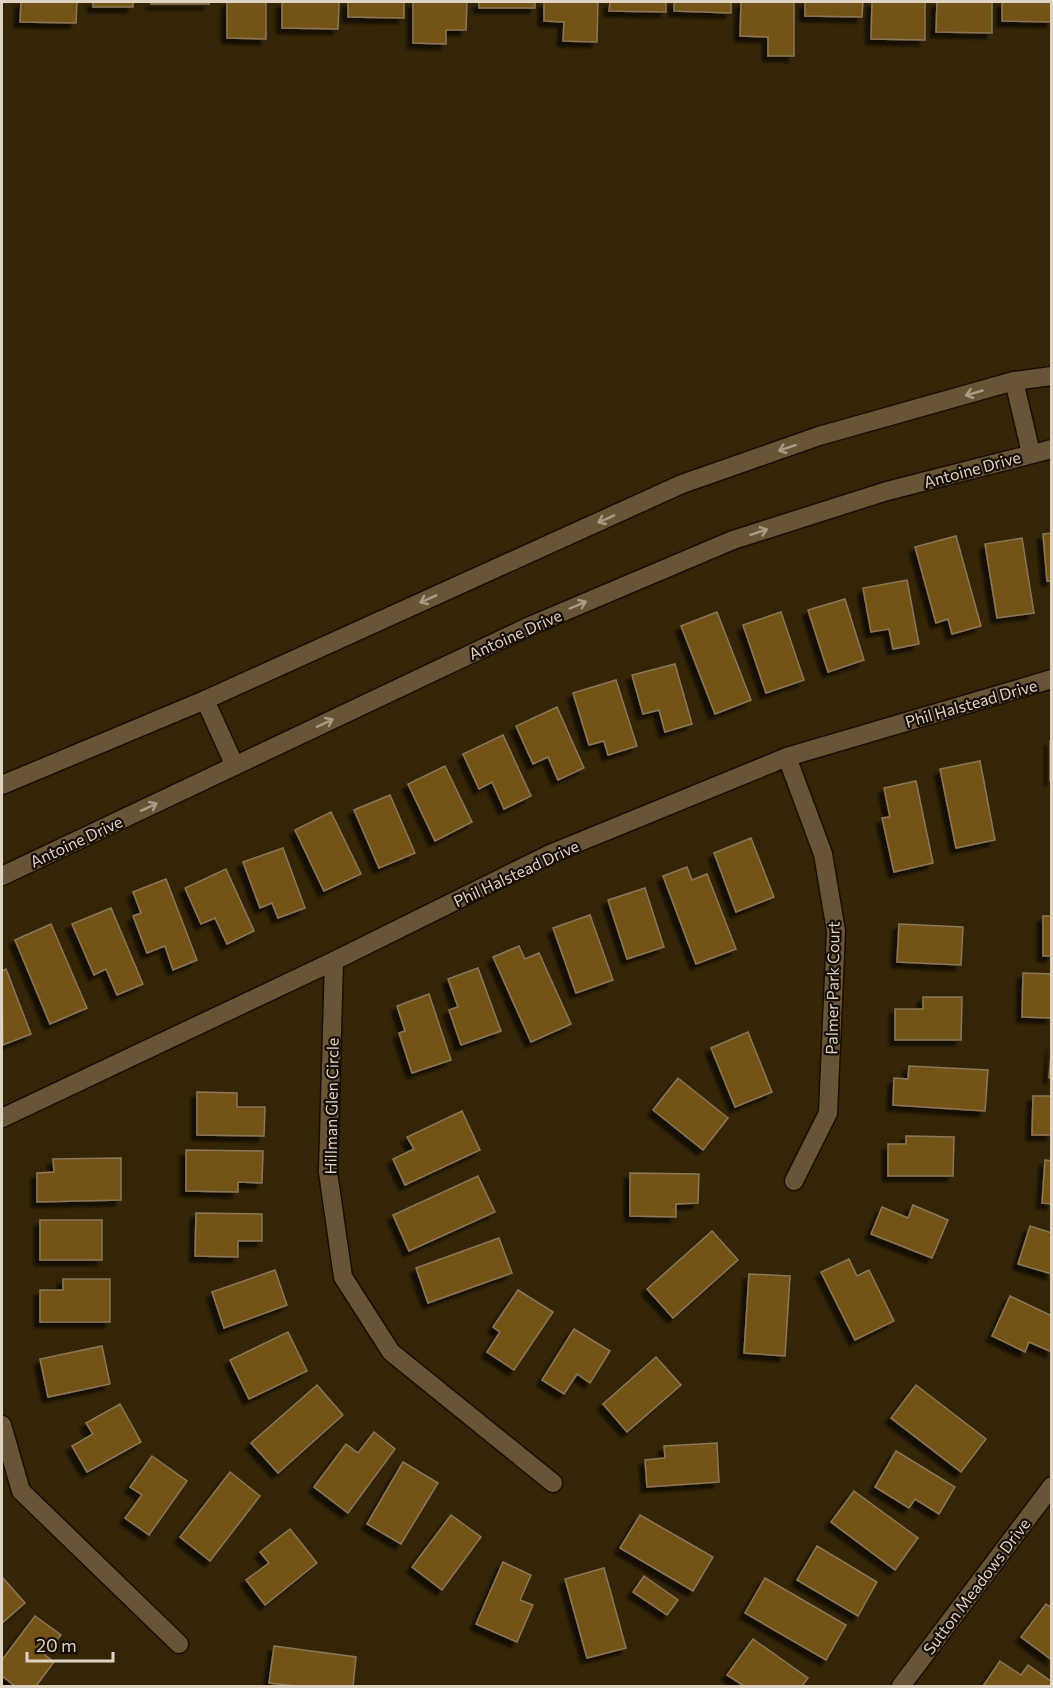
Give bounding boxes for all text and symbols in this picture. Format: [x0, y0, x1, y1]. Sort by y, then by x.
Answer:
one-way arrow [965, 388, 984, 399]
one-way arrow [778, 443, 797, 454]
street label: Antoine Drive [921, 447, 1023, 491]
one-way arrow [597, 513, 615, 525]
one-way arrow [749, 526, 768, 537]
one-way arrow [419, 594, 437, 605]
one-way arrow [569, 599, 587, 610]
street label: Antoine Drive [466, 605, 564, 663]
street label: Phil Halstead Drive [903, 675, 1039, 731]
one-way arrow [316, 717, 334, 728]
one-way arrow [140, 800, 158, 812]
street label: Antoine Drive [27, 811, 125, 871]
street label: Phil Halstead Drive [450, 836, 582, 910]
street label: Palmer Park Court [821, 921, 843, 1055]
street label: Hillman Glen Circle [320, 1037, 342, 1175]
street label: Sutton Meadows Drive [919, 1514, 1033, 1658]
scale bar [27, 1625, 112, 1663]
text: 20 m [36, 1634, 77, 1656]

